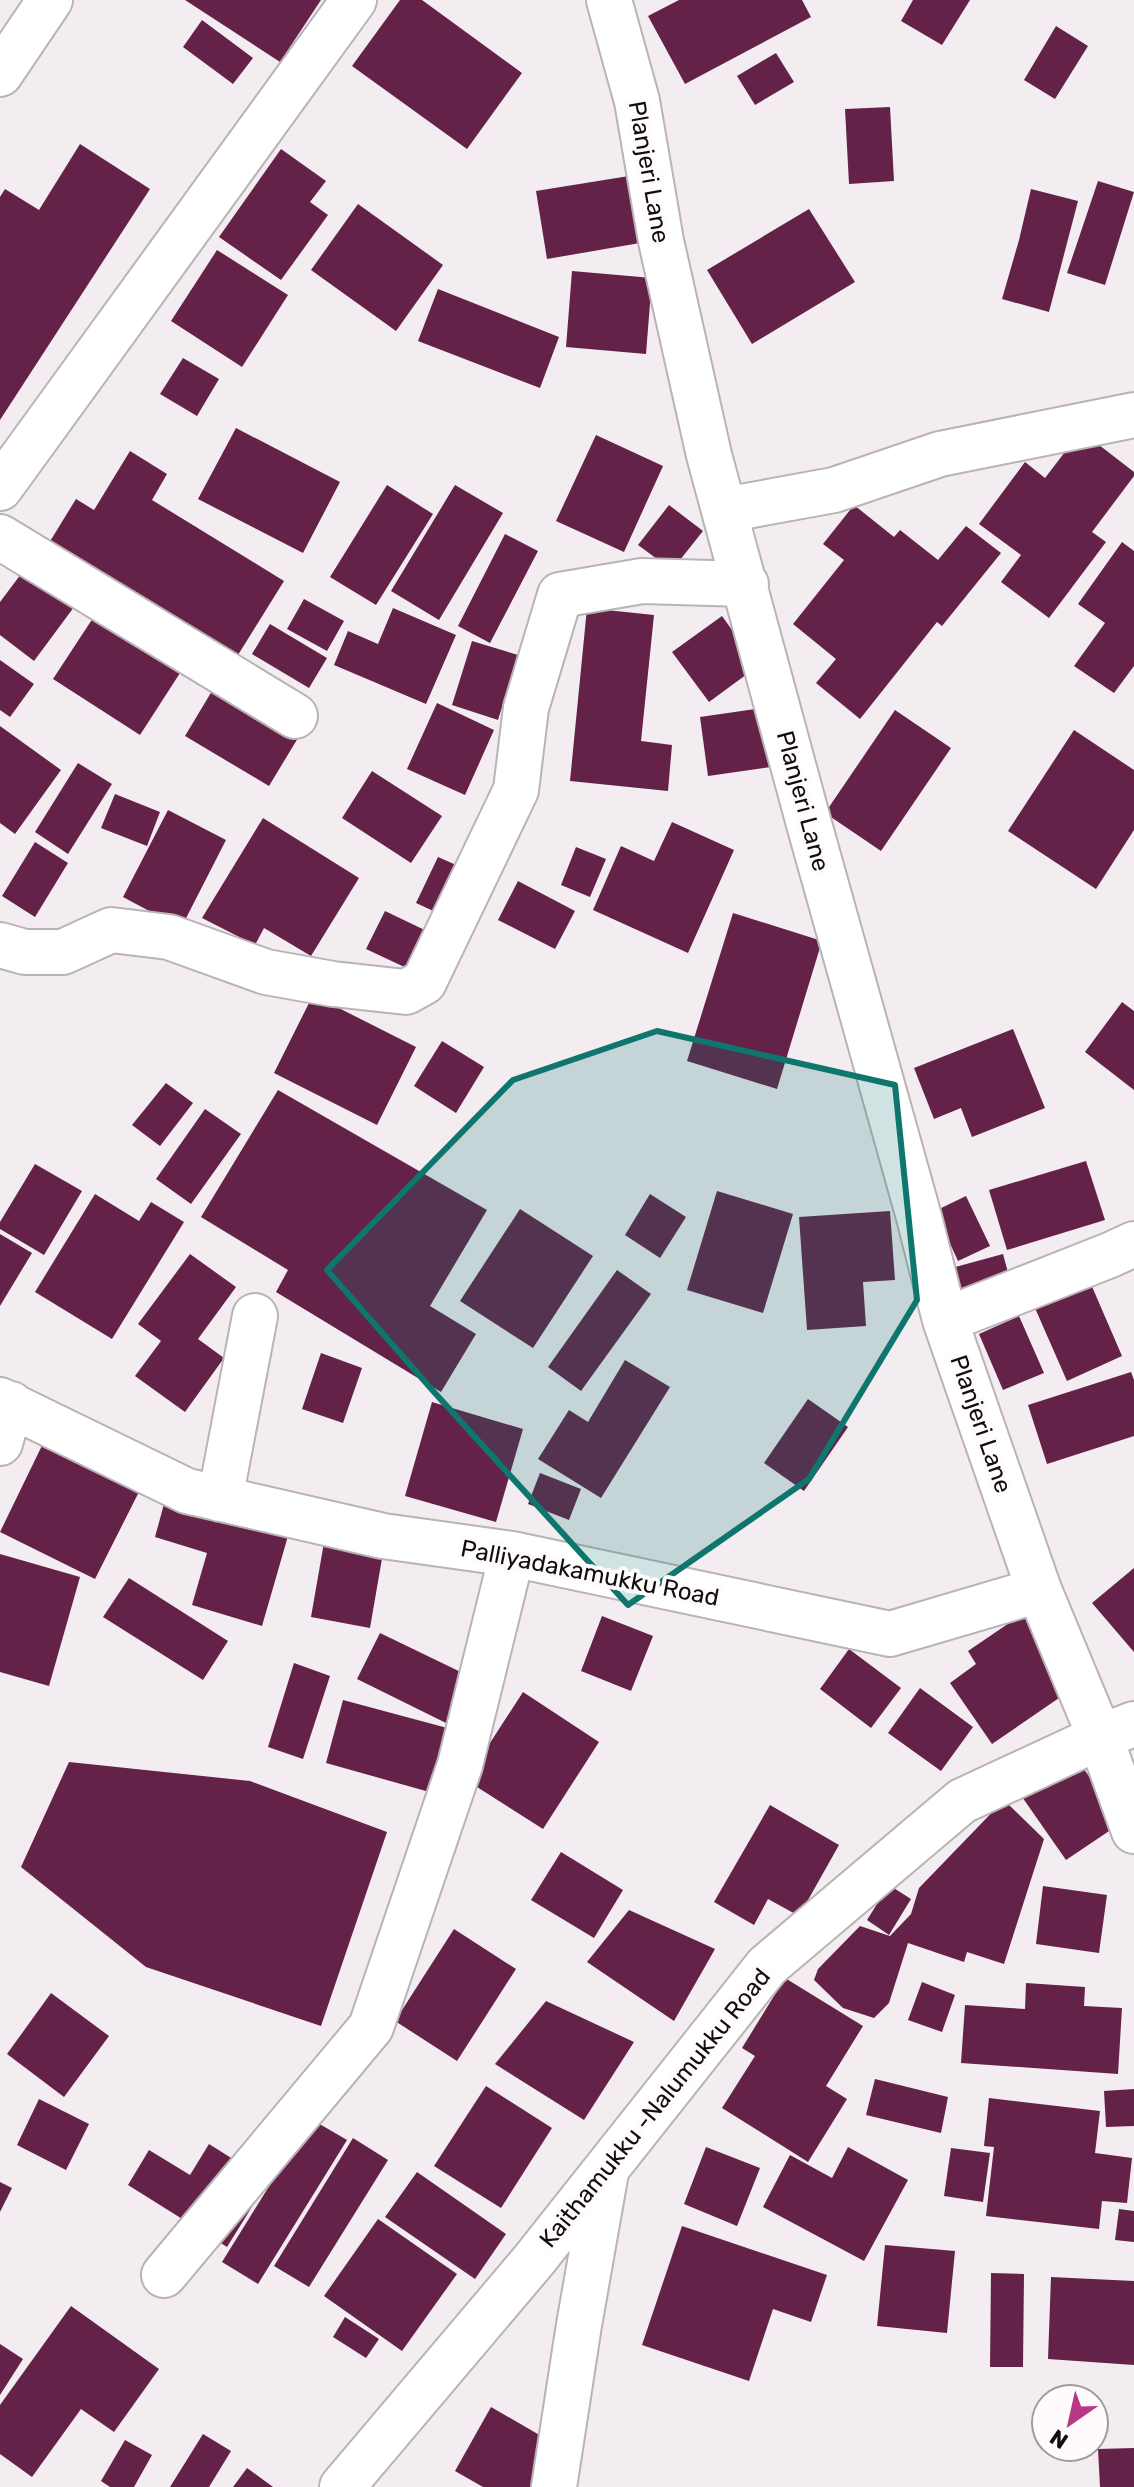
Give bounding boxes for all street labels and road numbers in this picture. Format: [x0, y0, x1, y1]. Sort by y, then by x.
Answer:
street label: Planjeri Lane [623, 99, 675, 245]
street label: Planjeri Lane [771, 728, 835, 874]
street label: Planjeri Lane [944, 1351, 1018, 1497]
street label: Palliyadakamukku Road [458, 1534, 722, 1612]
street label: Kaithamukku -Nalumukku Road [534, 1963, 776, 2253]

